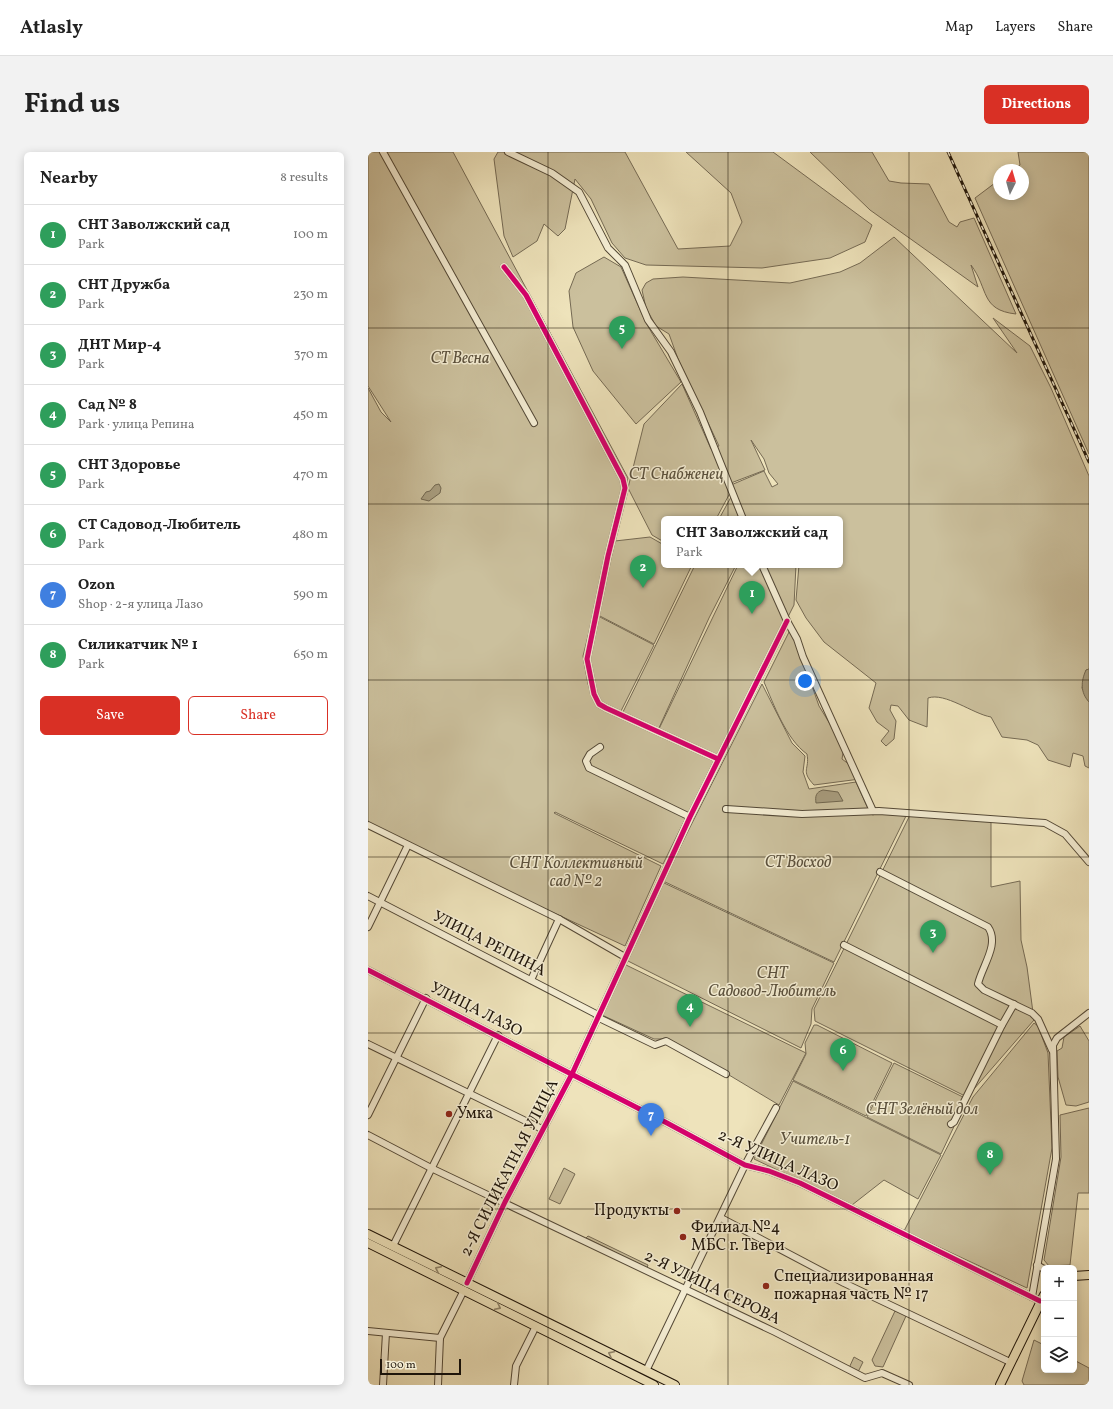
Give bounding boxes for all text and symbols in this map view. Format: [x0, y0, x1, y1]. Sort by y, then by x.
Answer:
text: Atlasly [20, 15, 83, 41]
text: Map [945, 18, 973, 37]
text: Layers [995, 18, 1035, 37]
text: Share [1057, 18, 1093, 37]
text: Find us [24, 85, 120, 124]
button: Directions [984, 85, 1089, 124]
north arrow [993, 164, 1029, 200]
text: Nearby [40, 167, 98, 190]
text: 8 results [280, 169, 328, 187]
text: СНТ Заволжский сад [78, 215, 230, 236]
text: 1 [50, 226, 56, 244]
text: 100 m [293, 226, 328, 244]
text: Park [78, 236, 105, 254]
text: СНТ Дружба [78, 275, 170, 296]
text: 2 [50, 286, 56, 304]
text: 230 m [293, 286, 328, 304]
text: Park [78, 296, 105, 314]
pin: 5 [609, 316, 635, 349]
text: ДНТ Мир-4 [78, 335, 161, 356]
text: 3 [50, 346, 56, 364]
text: 370 m [294, 346, 328, 364]
park label: СТ Весна [431, 348, 490, 370]
text: Park [78, 356, 105, 374]
text: Сад № 8 [78, 395, 137, 416]
text: 4 [49, 406, 57, 424]
text: 450 m [293, 406, 328, 424]
text: Park · улица Репина [78, 416, 194, 434]
text: СНТ Здоровье [78, 455, 181, 476]
park label: СТ Снабженец [629, 464, 723, 486]
text: 5 [50, 466, 56, 484]
text: 470 m [293, 466, 328, 484]
text: Park [78, 476, 105, 494]
text: СТ Садовод-Любитель [78, 515, 241, 536]
popup [661, 516, 843, 568]
text: СНТ Заволжский сад [676, 523, 828, 544]
text: 6 [49, 526, 57, 544]
text: 480 m [292, 526, 328, 544]
text: Park [78, 536, 105, 554]
text: Park [676, 544, 703, 562]
pin: 2 [630, 555, 656, 588]
text: Ozon [78, 575, 115, 596]
pin: 1 [739, 581, 765, 614]
text: 7 [50, 586, 56, 604]
text: 590 m [293, 586, 328, 604]
text: Shop · 2-я улица Лазо [78, 596, 203, 614]
text: Силикатчик № 1 [78, 635, 198, 656]
text: 8 [49, 646, 57, 664]
text: 650 m [294, 646, 328, 664]
text: Park [78, 656, 105, 674]
your location [795, 671, 815, 691]
button: Save [40, 696, 180, 735]
button: Share [188, 696, 328, 735]
park label: СТ Восход [765, 852, 832, 874]
park label: СНТ Коллективный сад № 2 [509, 853, 643, 893]
street label: УЛИЦА РЕПИНА [428, 906, 550, 982]
pin: 3 [920, 920, 946, 953]
park label: СНТ Садовод-Любитель [708, 963, 836, 1003]
street label: УЛИЦА ЛАЗО [426, 977, 526, 1043]
pin: 4 [677, 994, 703, 1027]
pin: 6 [830, 1038, 856, 1071]
street label: 2-Я СИЛИКАТНАЯ УЛИЦА [456, 1076, 564, 1260]
park label: СНТ Зелёный дол [866, 1099, 979, 1121]
place label: Умка [457, 1103, 493, 1125]
pin: 7 [638, 1103, 664, 1136]
marker: Умка [444, 1109, 454, 1119]
street label: 2-Я УЛИЦА ЛАЗО [714, 1125, 842, 1198]
park label: Учитель-1 [780, 1129, 850, 1151]
pin: 8 [977, 1142, 1003, 1175]
place label: Продукты [594, 1200, 669, 1222]
marker: Продукты [672, 1206, 682, 1216]
place label: Филиал №4 МБС г. Твери [691, 1217, 785, 1257]
marker: Филиал №4 МБС г. Твери [678, 1232, 688, 1242]
street label: 2-Я УЛИЦА СЕРОВА [640, 1245, 784, 1331]
map controls [1041, 1265, 1077, 1373]
button: + [1041, 1265, 1077, 1301]
one-way arrow [435, 1266, 443, 1274]
place label: Специализированная пожарная часть № 17 [774, 1266, 934, 1306]
marker: Специализированная пожарная часть № 17 [761, 1281, 771, 1291]
button: − [1041, 1301, 1077, 1337]
one-way arrow [494, 1302, 502, 1310]
button: layers [1041, 1337, 1077, 1373]
one-way arrow [608, 1351, 616, 1359]
scale bar [380, 1357, 461, 1376]
text: 100 m [386, 1358, 416, 1373]

